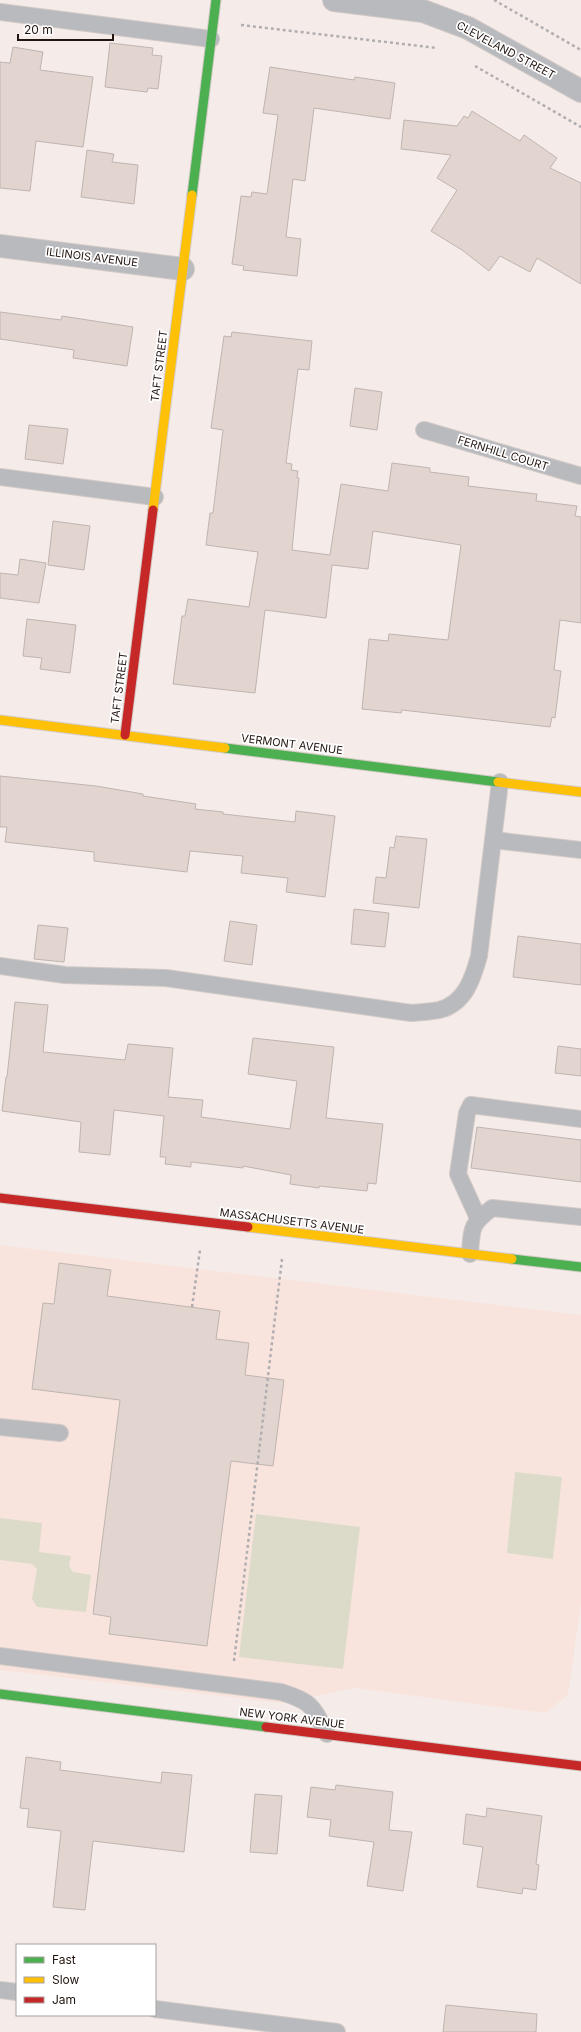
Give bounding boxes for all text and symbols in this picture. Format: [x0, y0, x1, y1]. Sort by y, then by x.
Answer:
scale bar [18, 16, 113, 42]
street label: CLEVELAND STREET [454, 18, 558, 82]
text: 20 m [24, 22, 53, 37]
street label: ILLINOIS AVENUE [45, 244, 139, 270]
street label: TAFT STREET [148, 329, 170, 403]
street label: FERNHILL COURT [456, 433, 550, 473]
street label: TAFT STREET [108, 651, 130, 725]
street label: VERMONT AVENUE [240, 731, 344, 757]
street label: MASSACHUSETTS AVENUE [219, 1205, 365, 1237]
street label: NEW YORK AVENUE [239, 1705, 345, 1731]
legend [16, 1944, 156, 2016]
text: Fast [52, 1952, 76, 1967]
text: Slow [52, 1972, 80, 1987]
text: Jam [52, 1992, 76, 2007]

